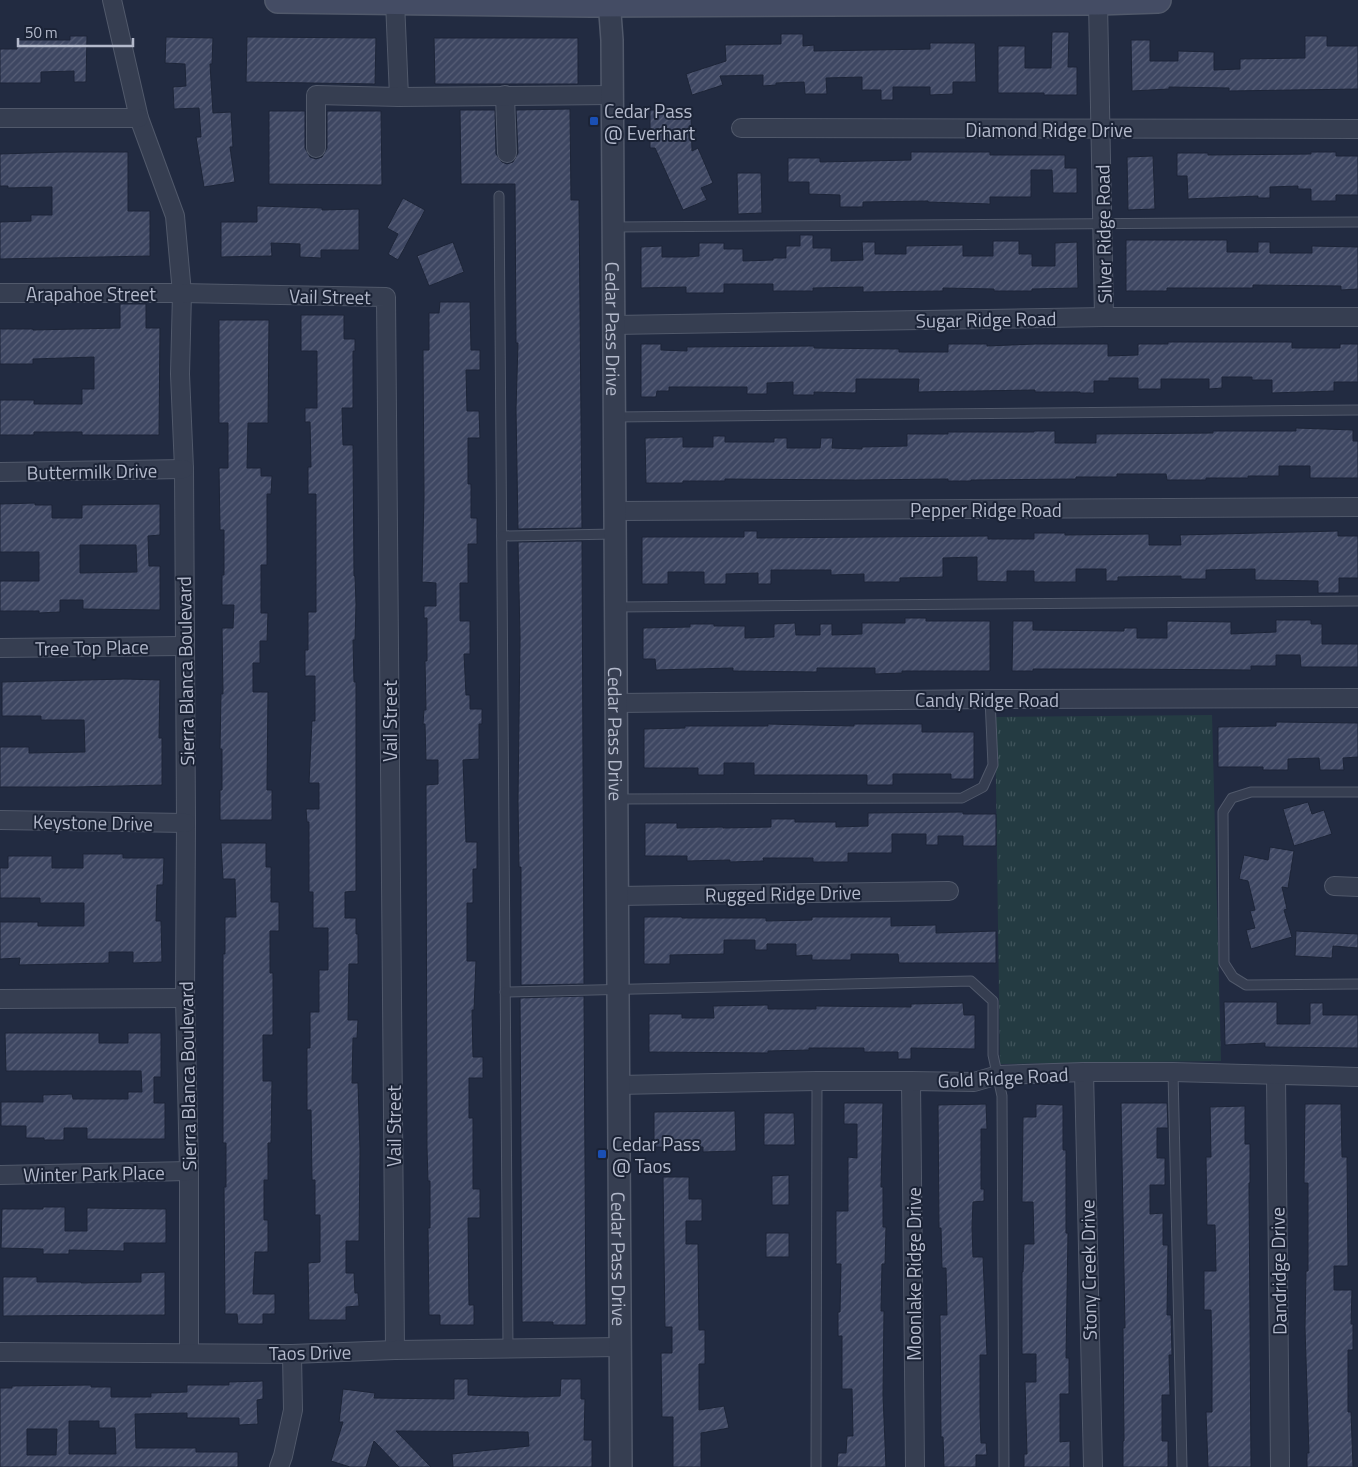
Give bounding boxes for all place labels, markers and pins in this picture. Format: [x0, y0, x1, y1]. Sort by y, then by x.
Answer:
place label: Cedar Pass @ Everhart [604, 96, 695, 147]
marker: Cedar Pass @ Everhart [588, 115, 600, 127]
place label: Cedar Pass @ Taos [612, 1129, 701, 1180]
marker: Cedar Pass @ Taos [596, 1148, 608, 1160]

